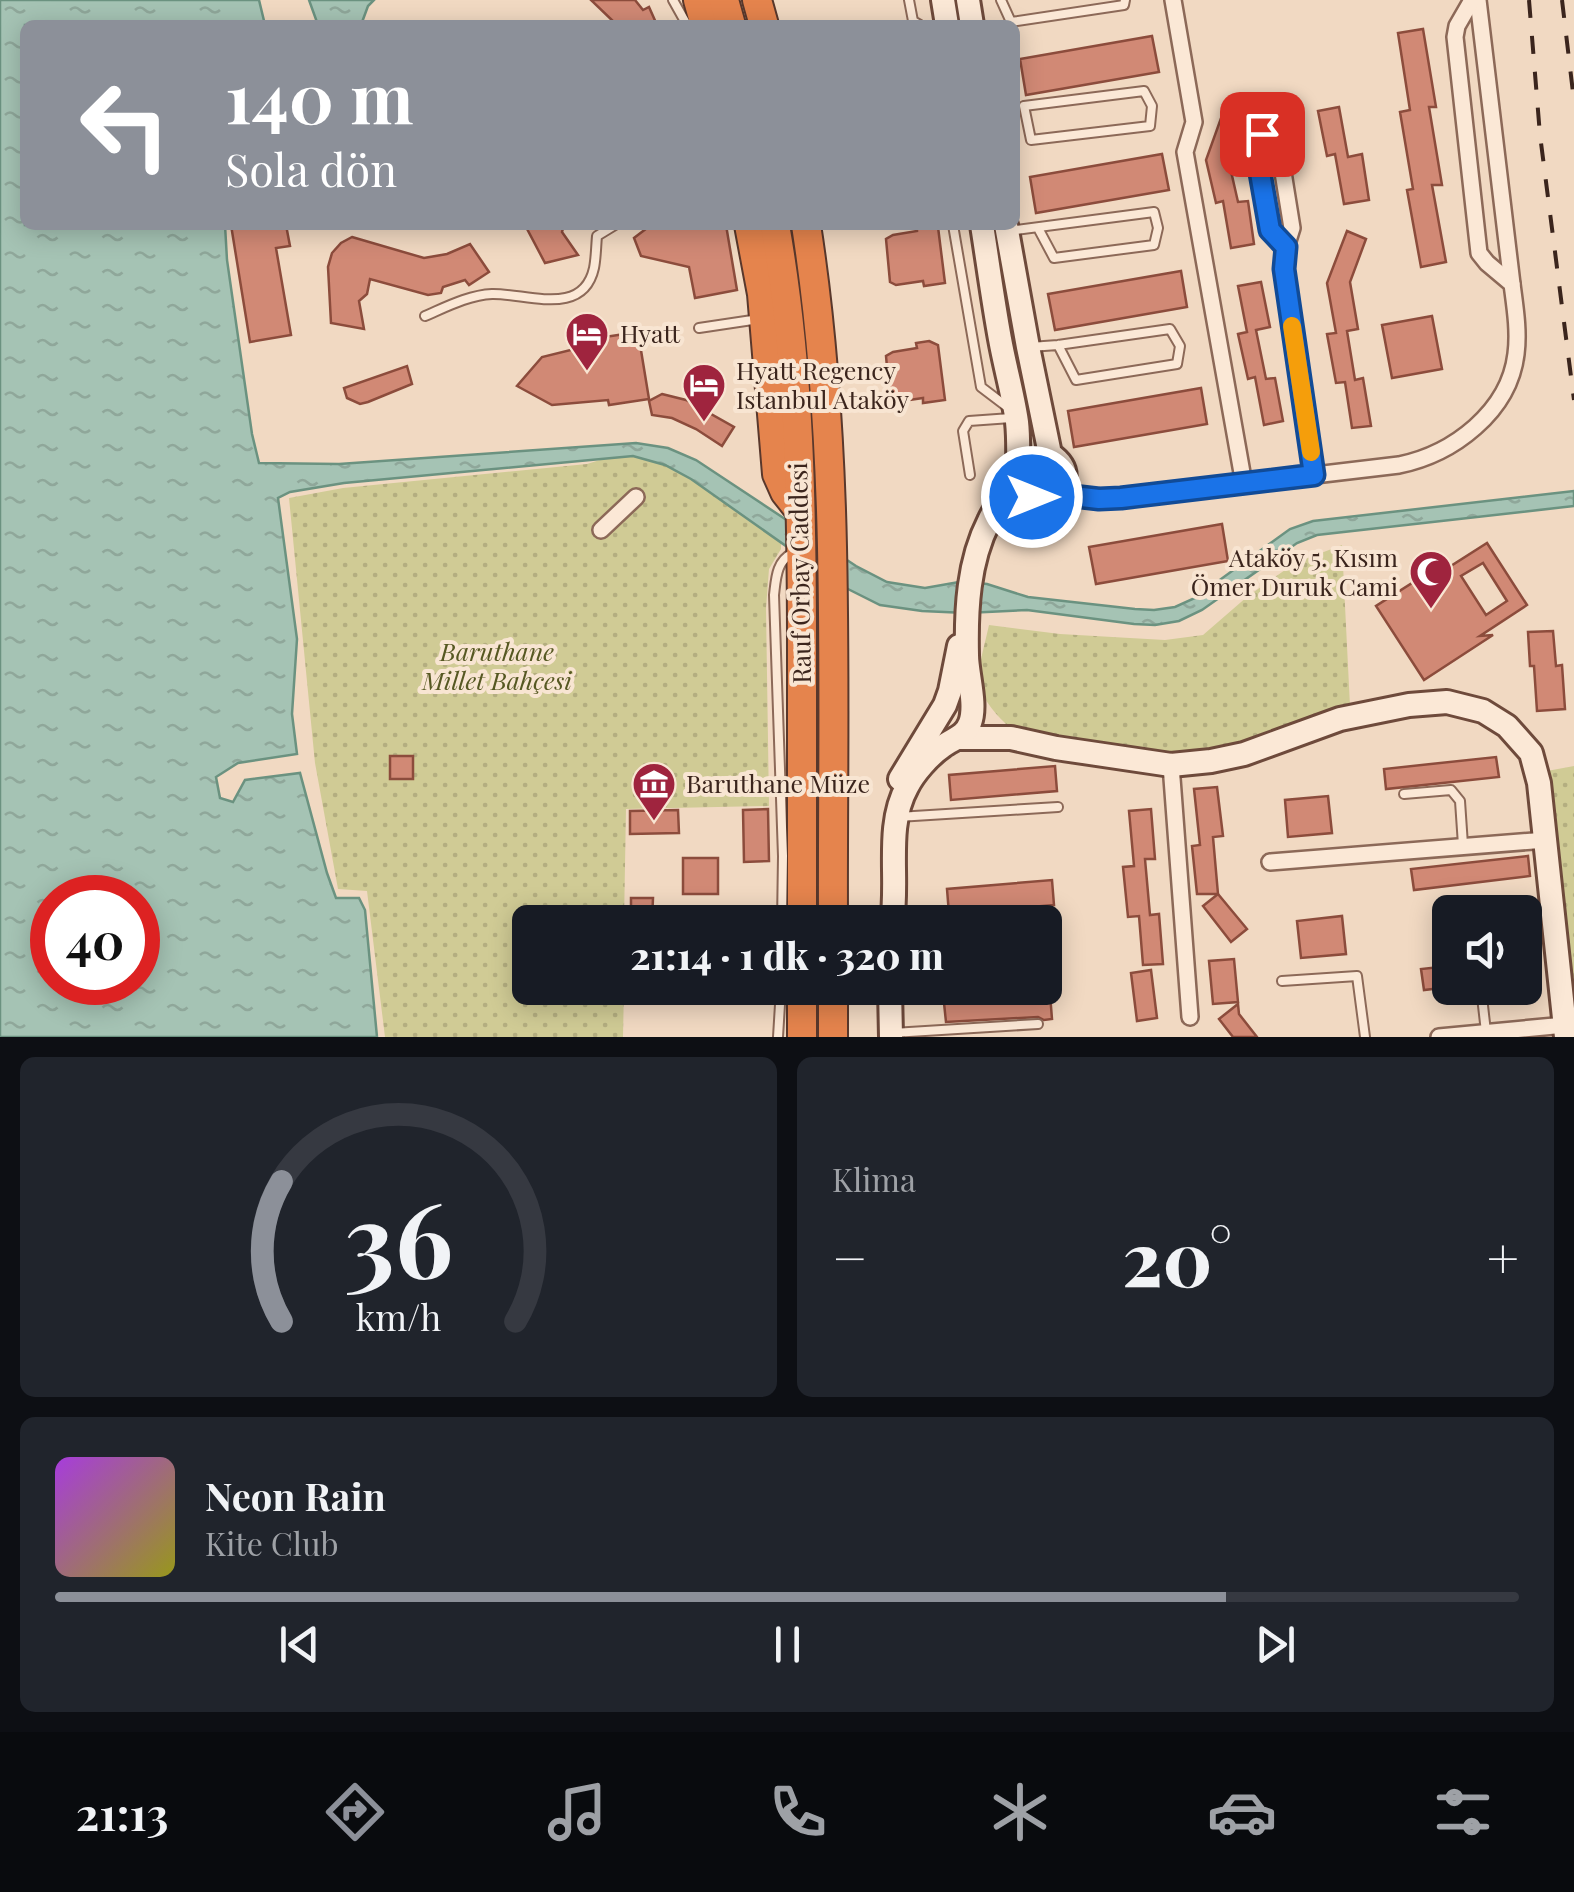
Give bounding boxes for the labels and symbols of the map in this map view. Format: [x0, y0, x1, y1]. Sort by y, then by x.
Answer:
pin [1220, 92, 1305, 177]
hotel icon: Hyatt [564, 311, 610, 372]
place label: Hyatt [620, 316, 681, 349]
place label: Hyatt Regency Istanbul Ataköy [736, 353, 909, 415]
hotel icon: Hyatt Regency Istanbul Ataköy [681, 362, 727, 423]
position arrow [980, 445, 1084, 549]
street label: Rauf Orbay Caddesi [780, 462, 817, 684]
place label: Ataköy 5. Kısım Ömer Duruk Cami [1191, 540, 1398, 602]
mosque icon: Ataköy 5. Kısım Ömer Duruk Cami [1408, 549, 1454, 610]
park label: Baruthane Millet Bahçesi [421, 634, 572, 696]
museum icon: Baruthane Müze [631, 761, 677, 822]
place label: Baruthane Müze [686, 766, 870, 799]
speed limit sign: 40 [30, 875, 160, 1005]

